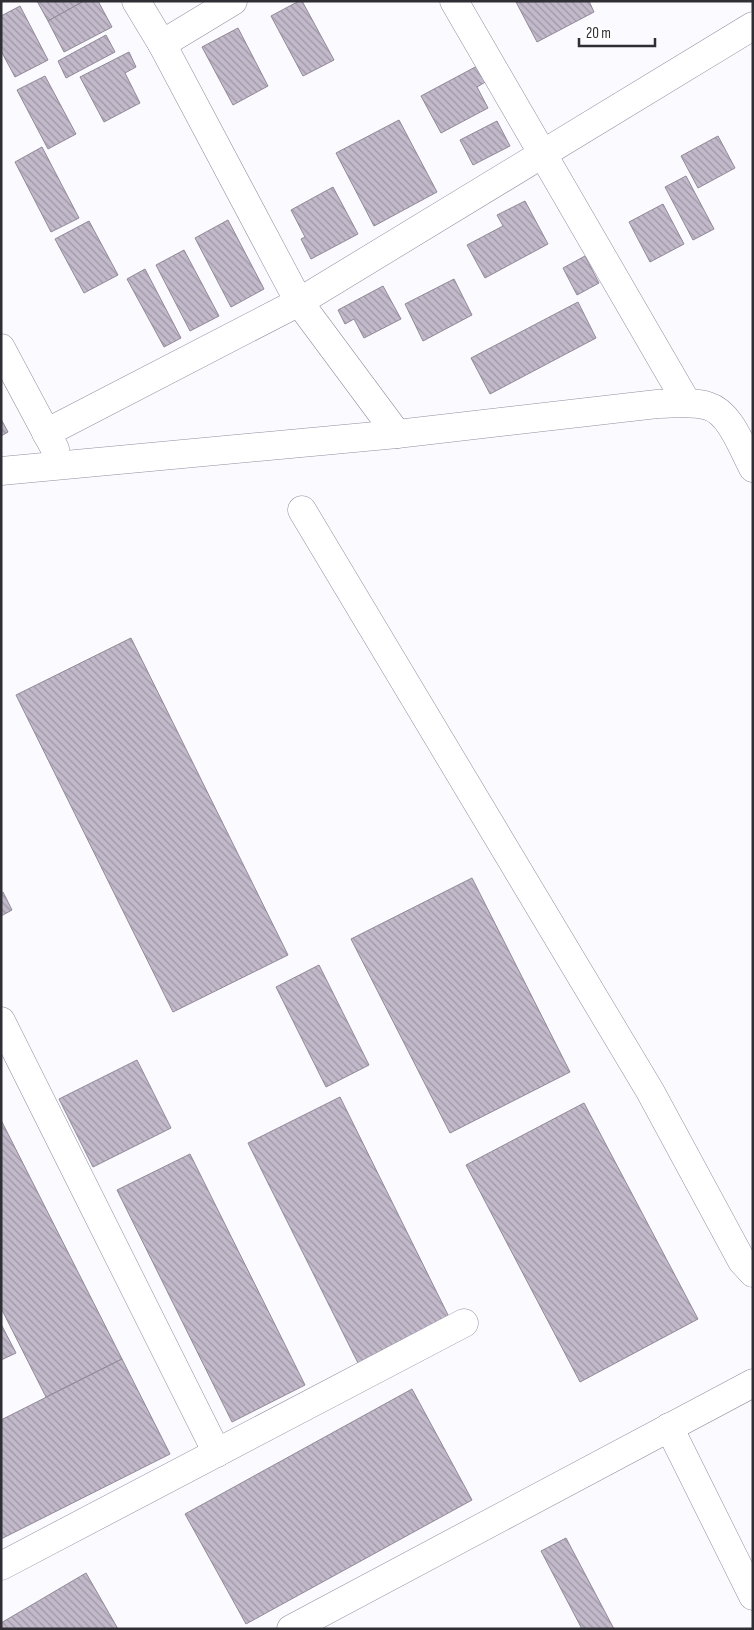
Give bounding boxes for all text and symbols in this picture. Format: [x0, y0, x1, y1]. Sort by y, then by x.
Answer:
scale bar [579, 15, 655, 47]
text: 20 m [586, 24, 611, 43]

